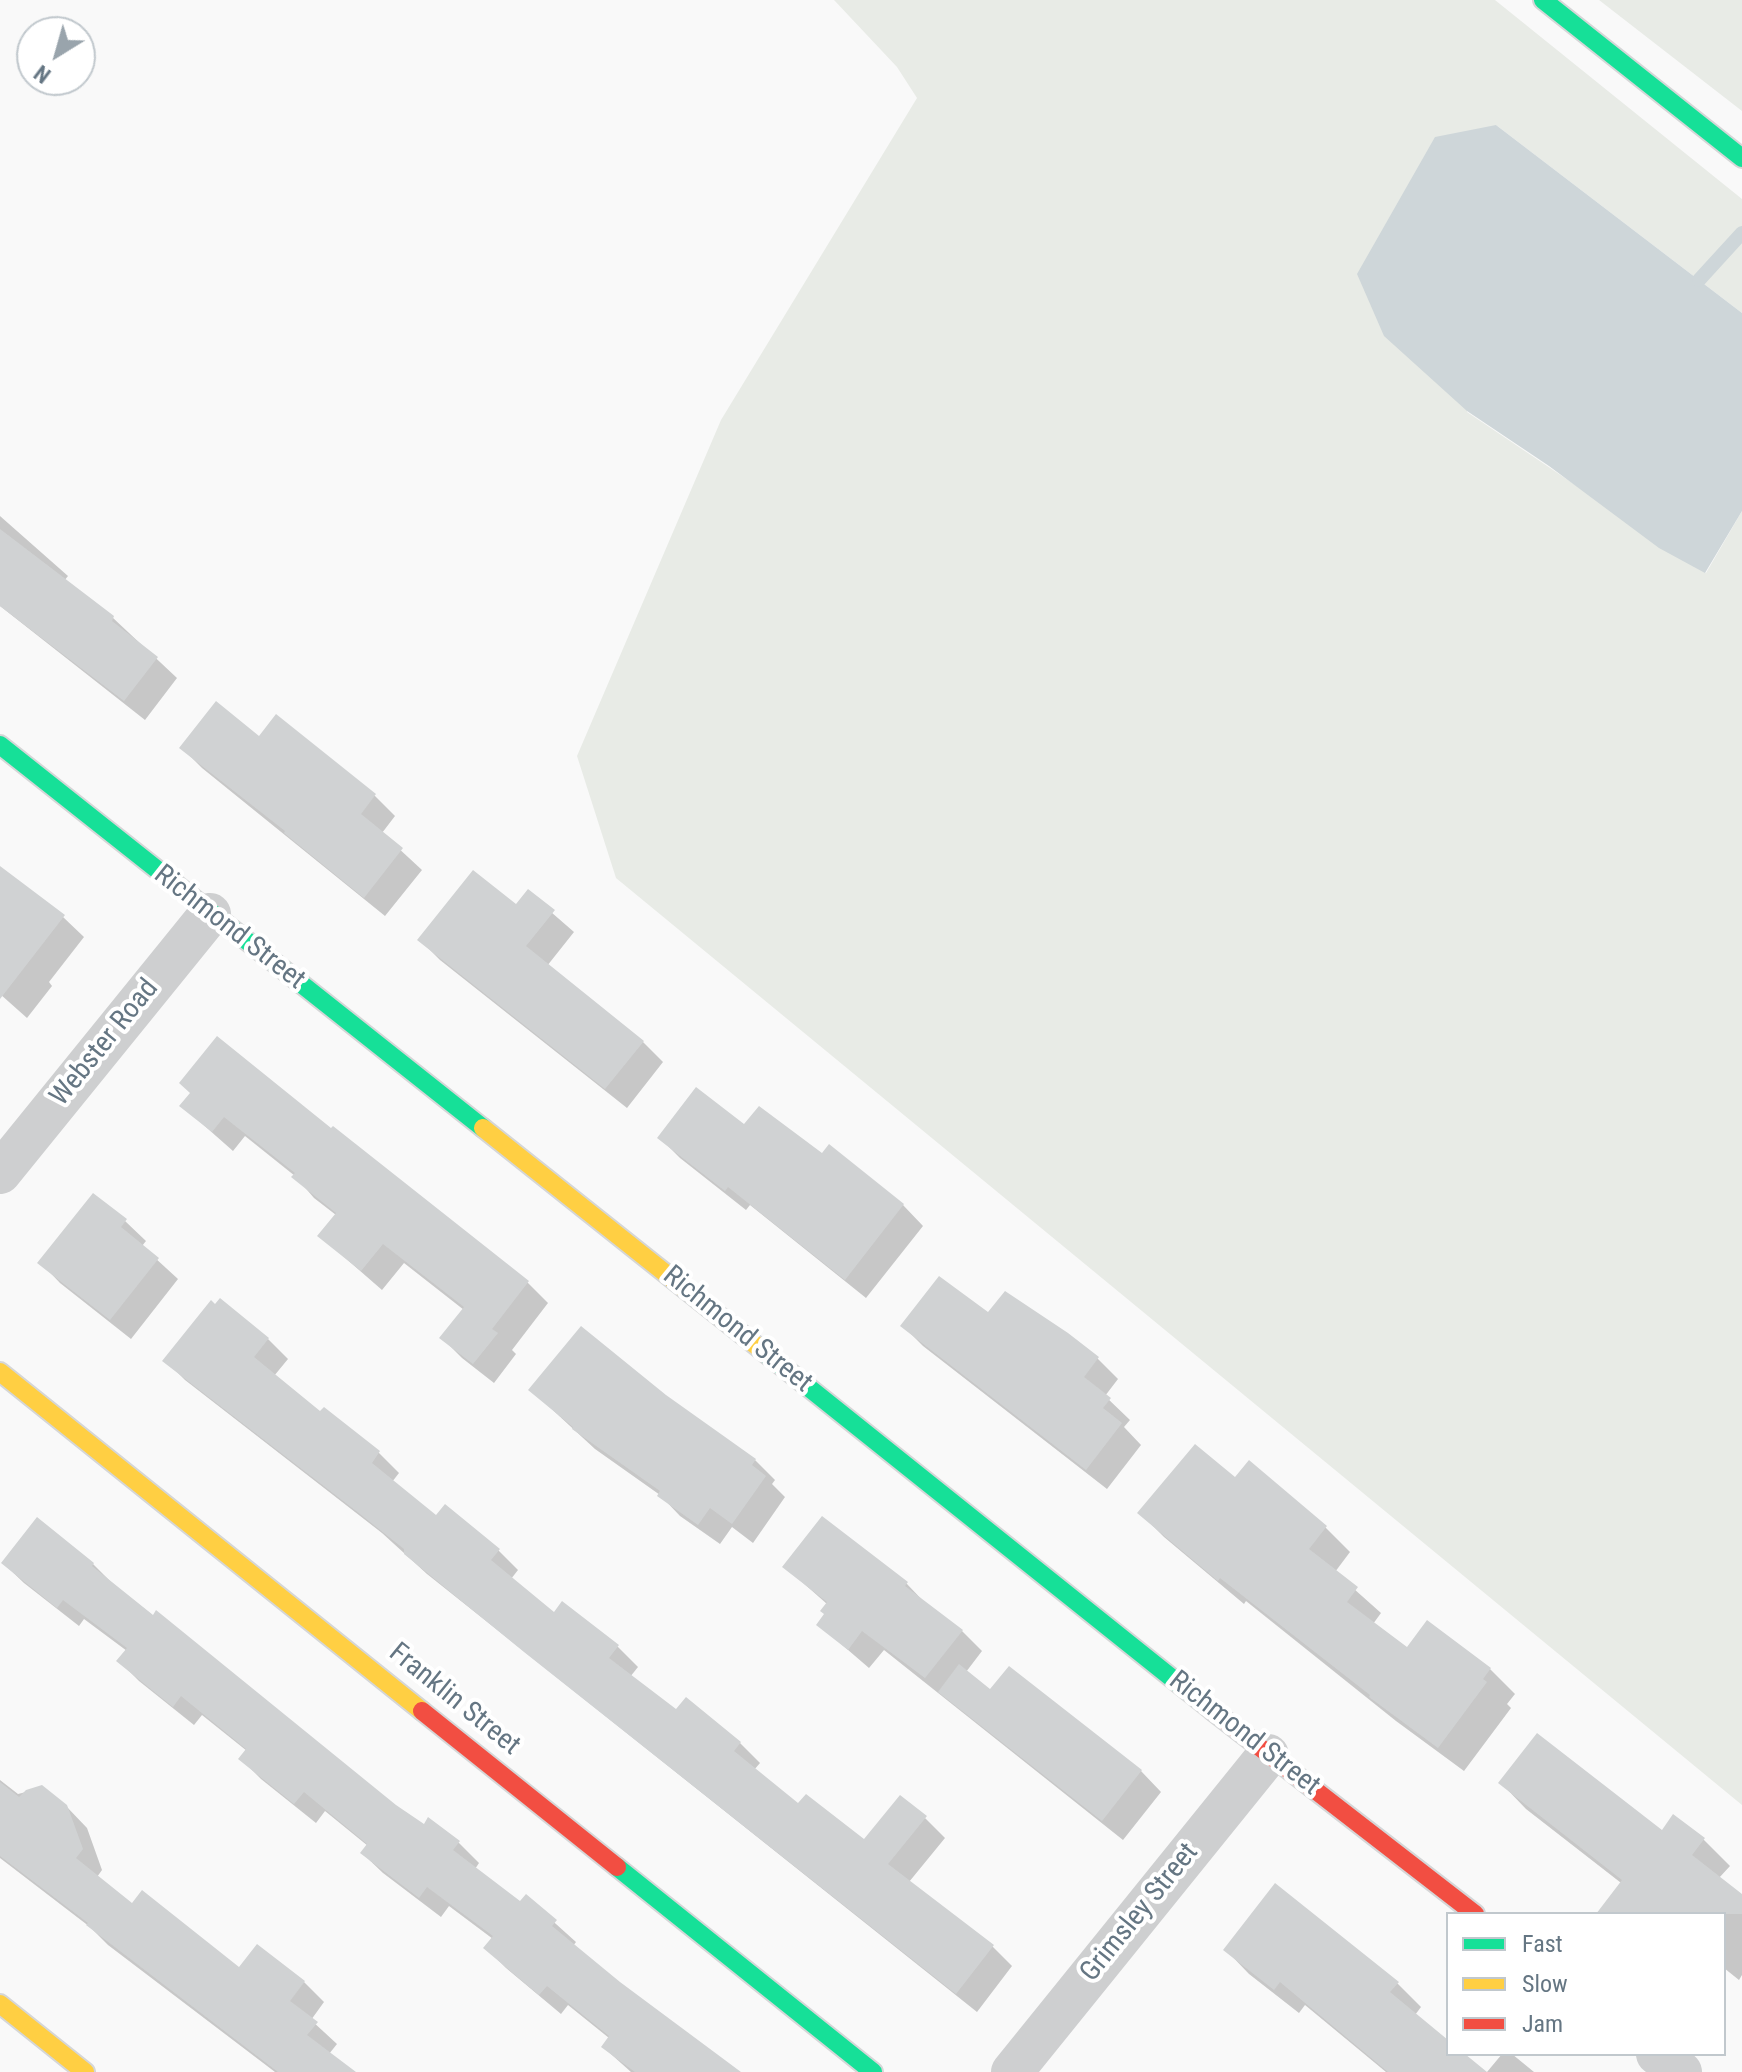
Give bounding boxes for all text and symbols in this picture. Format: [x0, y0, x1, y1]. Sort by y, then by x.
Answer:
north arrow [16, 16, 96, 96]
text: N [30, 60, 55, 88]
street label: Richmond Street [147, 859, 311, 997]
street label: Webster Road [44, 973, 166, 1113]
street label: Richmond Street [656, 1260, 818, 1400]
street label: Franklin Street [382, 1637, 526, 1763]
street label: Richmond Street [1162, 1665, 1326, 1803]
street label: Grimsley Street [1074, 1837, 1206, 1989]
legend [1446, 1912, 1726, 2056]
text: Fast [1522, 1930, 1563, 1958]
text: Slow [1522, 1970, 1568, 1998]
text: Jam [1522, 2010, 1563, 2038]

